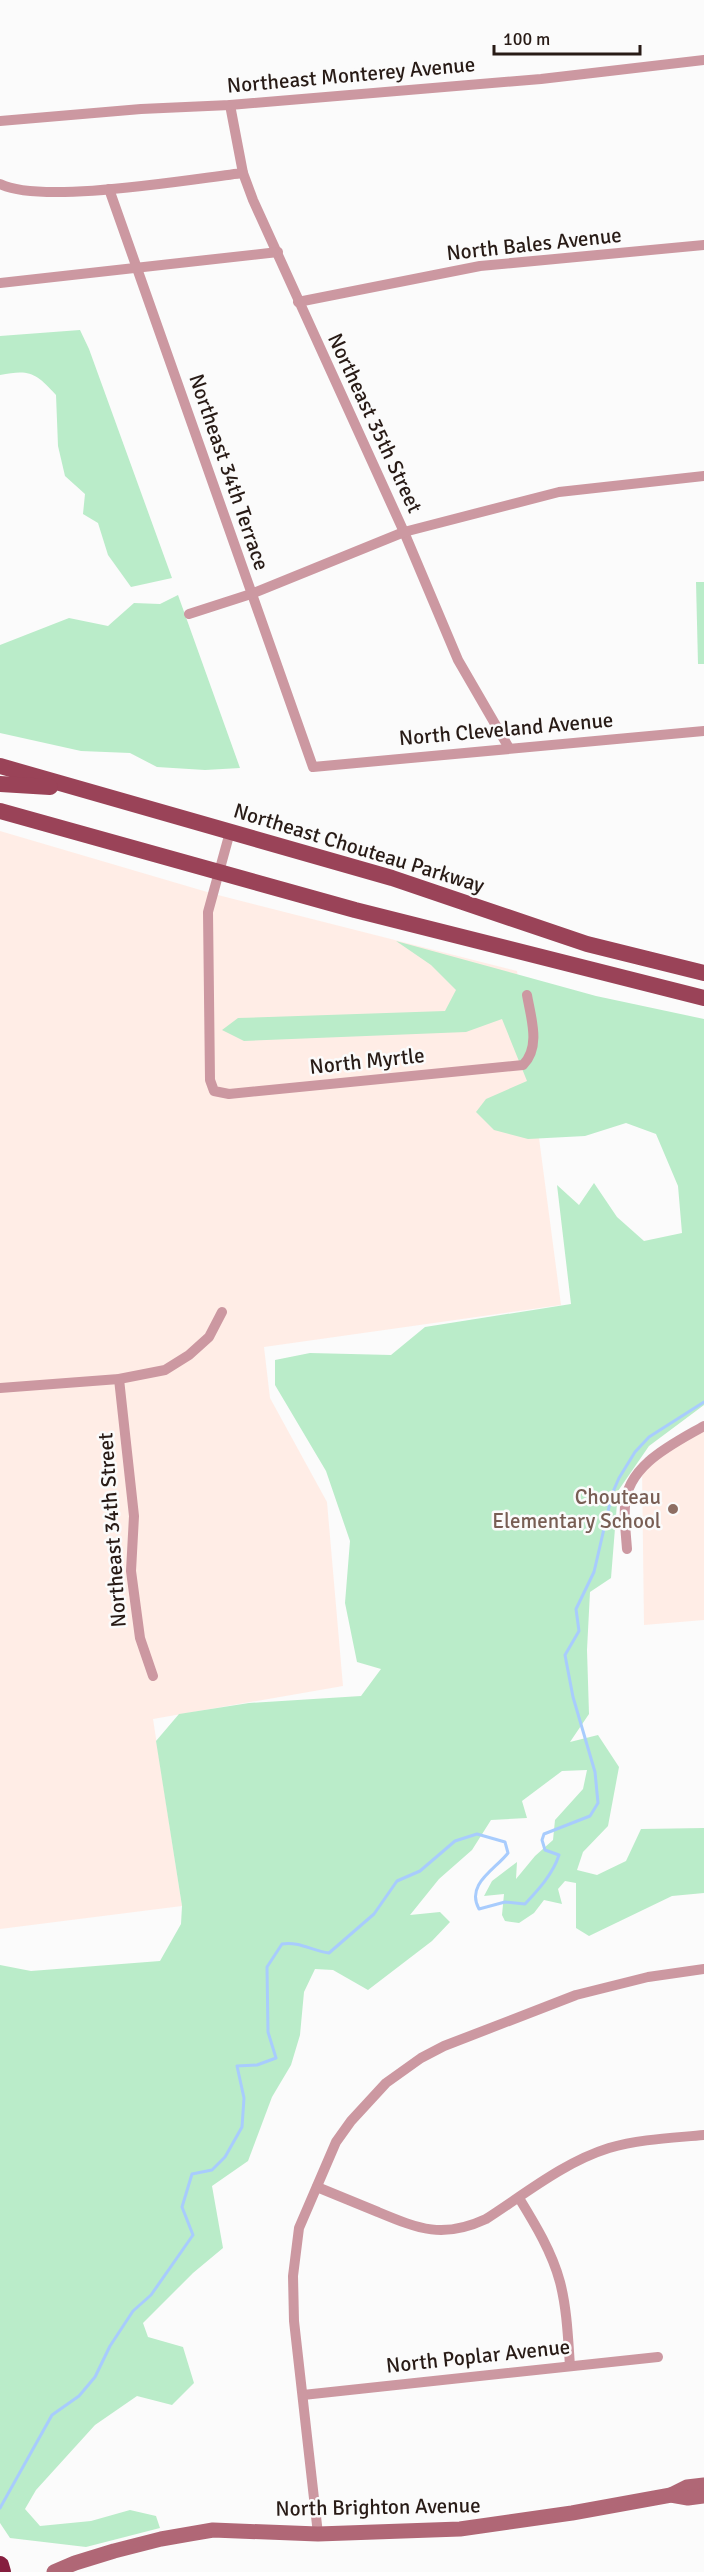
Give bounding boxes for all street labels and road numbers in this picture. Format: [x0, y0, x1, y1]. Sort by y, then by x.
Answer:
street label: Northeast Monterey Avenue [226, 51, 476, 99]
street label: North Bales Avenue [445, 222, 623, 266]
street label: Northeast 35th Street [322, 329, 428, 517]
street label: Northeast 34th Terrace [183, 370, 275, 574]
street label: North Cleveland Avenue [398, 707, 614, 751]
street label: Northeast Chouteau Parkway [230, 797, 488, 899]
street label: North Myrtle [308, 1042, 426, 1080]
street label: Northeast 34th Street [92, 1432, 132, 1628]
street label: North Poplar Avenue [385, 2333, 571, 2379]
street label: North Brighton Avenue [275, 2492, 481, 2522]

